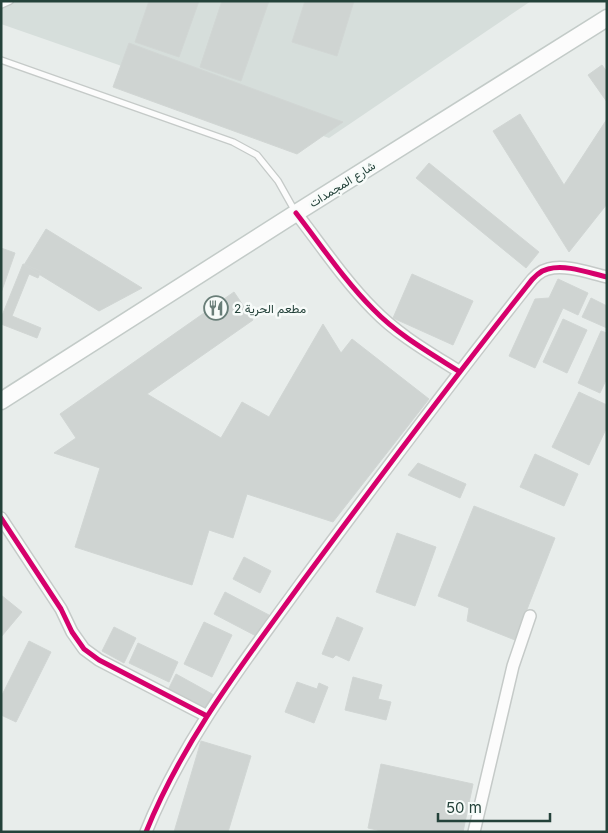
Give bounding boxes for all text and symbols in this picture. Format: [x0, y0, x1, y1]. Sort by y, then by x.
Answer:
street label: شارع المجمدات [306, 158, 379, 212]
restaurant icon: مطعم الحرية 2 [203, 295, 229, 321]
place label: مطعم الحرية 2 [234, 301, 306, 317]
scale bar [438, 790, 550, 822]
text: 50 m [446, 798, 482, 817]

